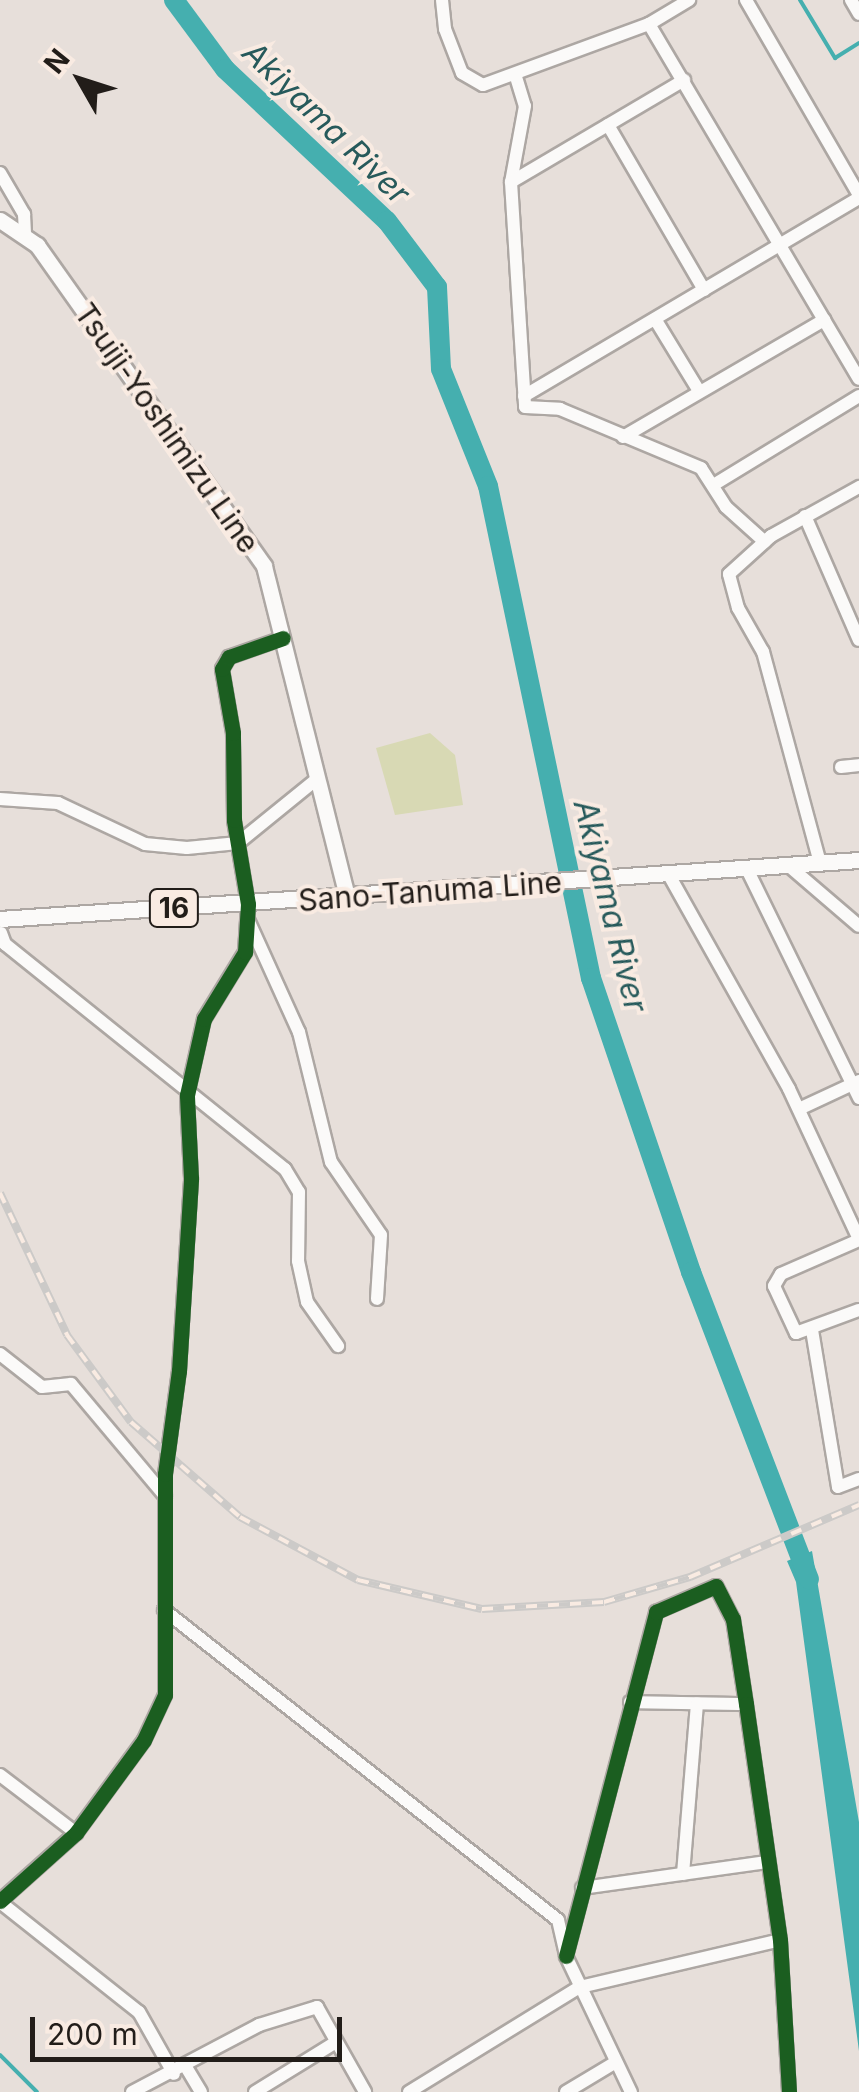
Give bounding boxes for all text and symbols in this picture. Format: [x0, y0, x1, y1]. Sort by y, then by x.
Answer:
north arrow [30, 30, 130, 130]
water label: Akiyama River [235, 34, 417, 212]
text: N [37, 42, 77, 80]
street label: Tsuiji-Yoshimizu Line [67, 296, 267, 560]
water label: Akiyama River [565, 796, 655, 1016]
street label: Sano-Tanuma Line [297, 864, 563, 918]
road number: 16 [146, 885, 202, 931]
scale bar [35, 1997, 348, 2059]
text: 200 m [47, 2016, 138, 2052]

